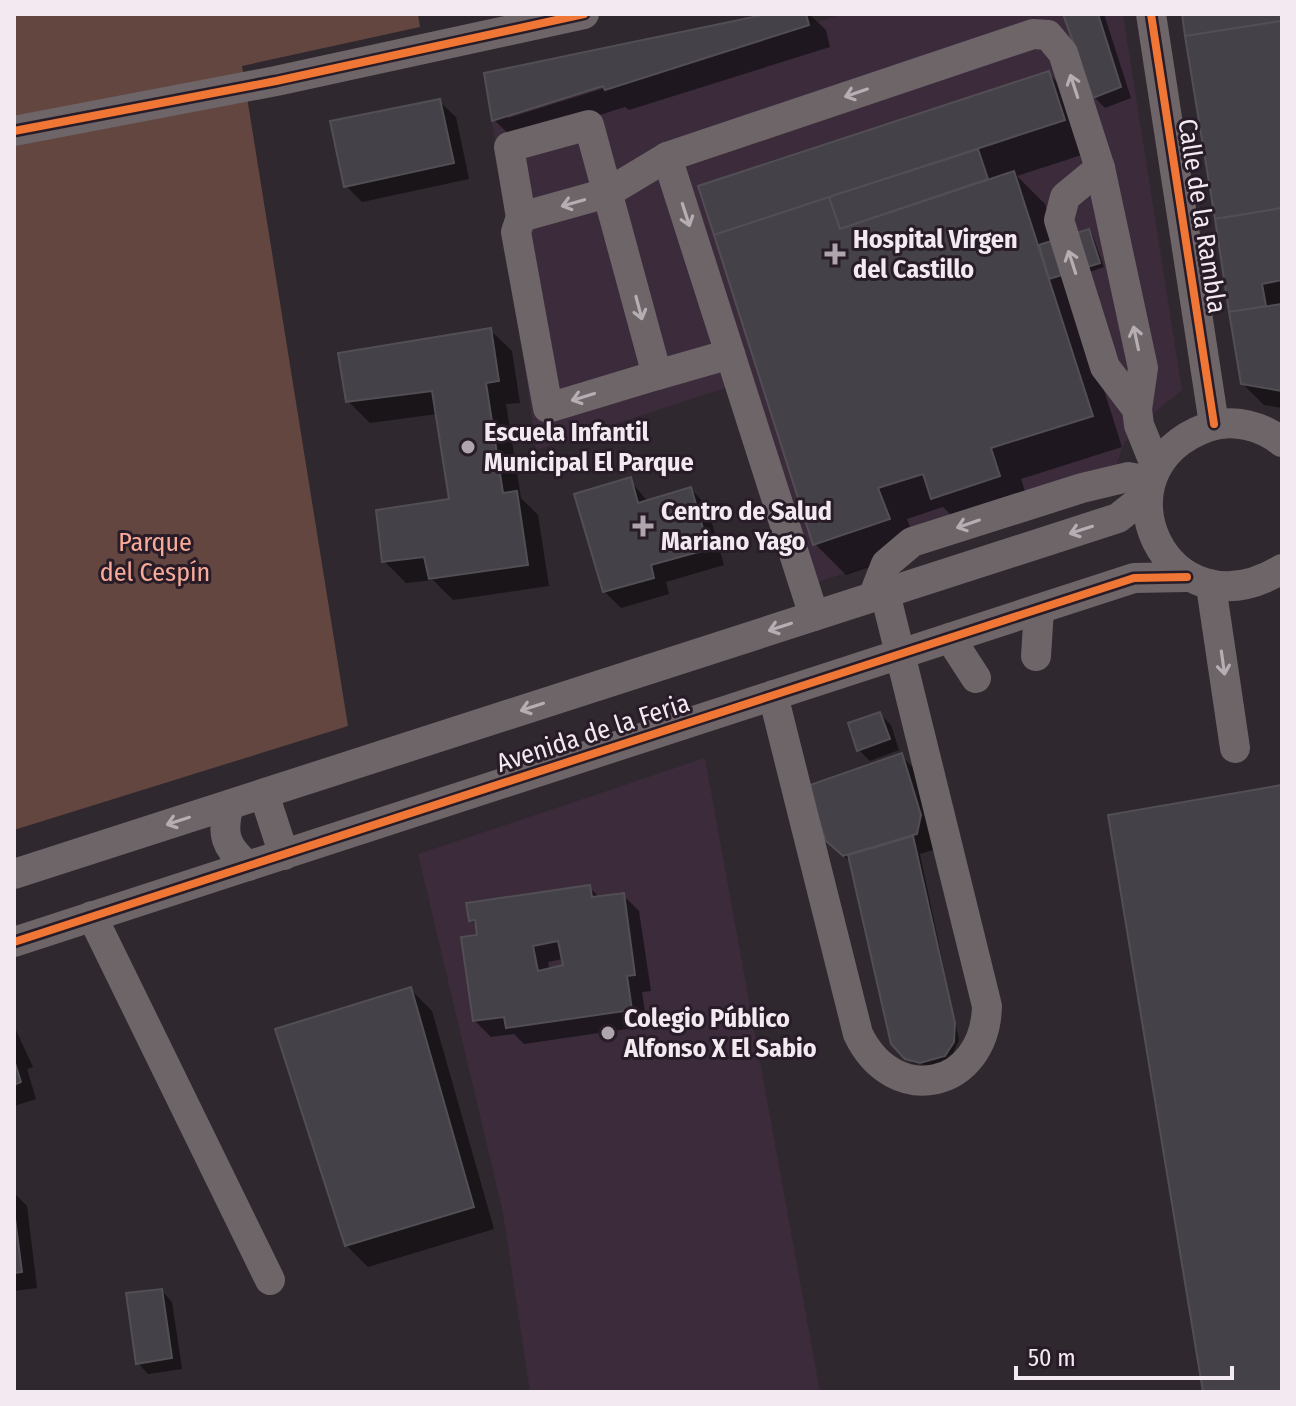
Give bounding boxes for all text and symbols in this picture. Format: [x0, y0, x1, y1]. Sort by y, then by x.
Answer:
one-way arrow [1066, 73, 1081, 99]
one-way arrow [844, 87, 869, 102]
street label: Calle de la Rambla [1171, 117, 1233, 315]
one-way arrow [560, 196, 586, 211]
one-way arrow [680, 202, 694, 227]
place label: Hospital Virgen del Castillo [853, 224, 1018, 285]
marker: Hospital Virgen del Castillo [824, 243, 846, 265]
one-way arrow [1064, 250, 1079, 276]
one-way arrow [632, 295, 647, 321]
one-way arrow [1128, 326, 1143, 351]
one-way arrow [570, 390, 596, 405]
place label: Escuela Infantil Municipal El Parque [484, 417, 694, 478]
marker: Escuela Infantil Municipal El Parque [459, 438, 477, 456]
place label: Centro de Salud Mariano Yago [661, 496, 832, 557]
marker: Centro de Salud Mariano Yago [632, 515, 654, 537]
one-way arrow [956, 517, 981, 532]
one-way arrow [1068, 524, 1093, 539]
park label: Parque del Cespín [100, 527, 210, 588]
one-way arrow [767, 620, 793, 635]
one-way arrow [1216, 650, 1231, 676]
street label: Avenida de la Feria [493, 687, 693, 779]
one-way arrow [520, 700, 546, 715]
one-way arrow [166, 815, 191, 830]
place label: Colegio Público Alfonso X El Sabio [623, 1003, 817, 1064]
marker: Colegio Público Alfonso X El Sabio [599, 1024, 617, 1042]
scale bar [1016, 1330, 1232, 1380]
text: 50 m [1028, 1344, 1076, 1372]

